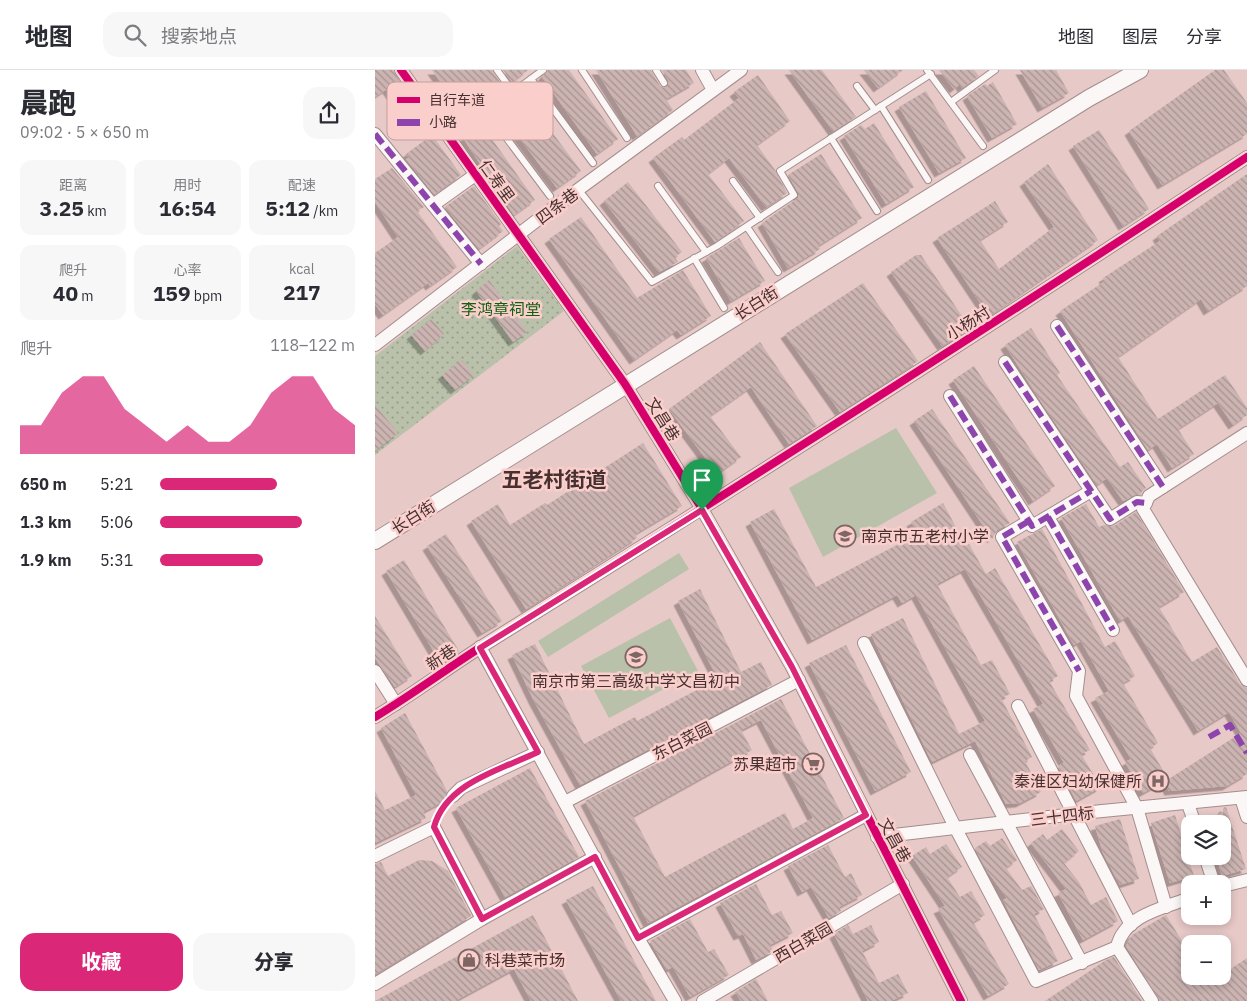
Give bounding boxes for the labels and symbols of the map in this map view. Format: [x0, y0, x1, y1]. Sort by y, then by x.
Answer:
legend [387, 82, 553, 140]
text: 自行车道 [429, 91, 485, 109]
text: 小路 [429, 113, 457, 131]
street label: 仁寿里 [475, 156, 519, 206]
street label: 四条巷 [532, 184, 582, 228]
street label: 长白街 [730, 282, 782, 324]
park label: 李鸿章祠堂 [461, 299, 541, 319]
street label: 小杨村 [942, 302, 994, 344]
street label: 文昌巷 [642, 393, 684, 445]
pin [681, 459, 723, 510]
district label: 五老村街道 [502, 465, 607, 493]
street label: 长白街 [387, 496, 439, 538]
school or university icon: 南京市五老村小学 [833, 524, 857, 548]
place label: 南京市五老村小学 [861, 526, 989, 546]
street label: 新巷 [422, 640, 460, 674]
school or university icon: 南京市第三高级中学文昌初中 [624, 645, 648, 669]
place label: 南京市第三高级中学文昌初中 [532, 671, 740, 691]
street label: 东白菜园 [649, 718, 715, 764]
supermarket icon: 苏果超市 [801, 752, 825, 776]
place label: 苏果超市 [733, 754, 797, 774]
hospital icon: 秦淮区妇幼保健所 [1146, 769, 1170, 793]
place label: 秦淮区妇幼保健所 [1014, 771, 1142, 791]
street label: 三十四标 [1029, 802, 1095, 830]
street label: 文昌巷 [875, 814, 915, 866]
street label: 西白菜园 [770, 917, 836, 967]
shop icon: 科巷菜市场 [457, 948, 481, 972]
place label: 科巷菜市场 [485, 950, 565, 970]

